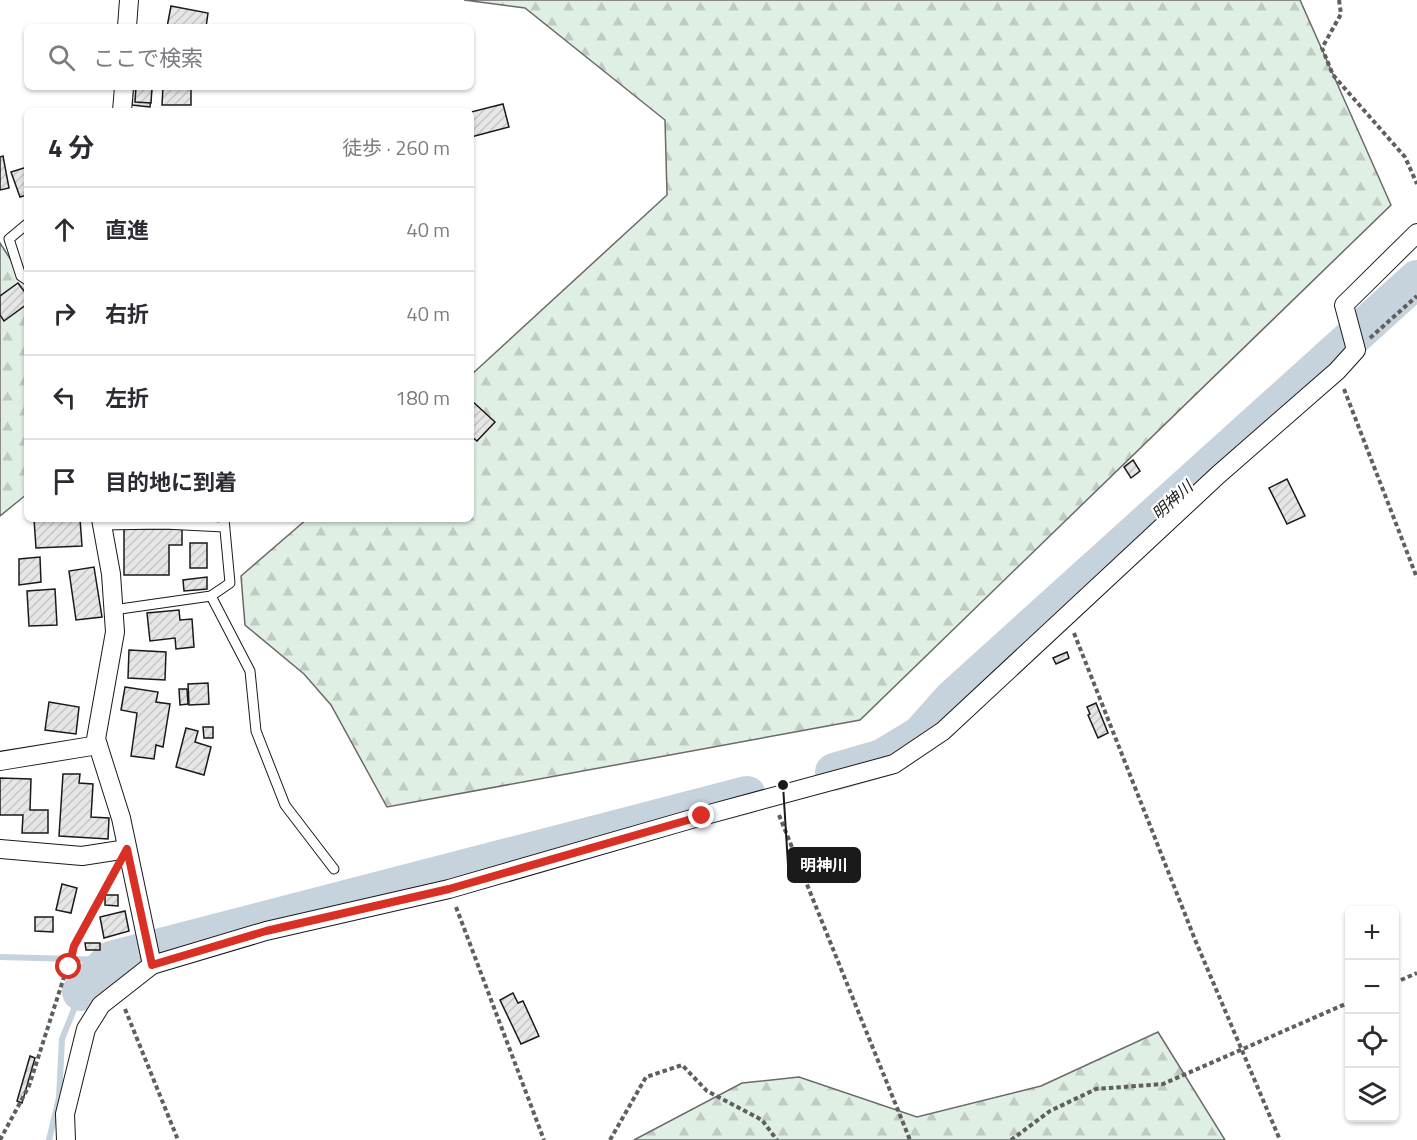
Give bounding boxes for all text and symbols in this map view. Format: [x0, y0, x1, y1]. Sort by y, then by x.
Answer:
search box [24, 24, 474, 90]
icon: search [45, 41, 78, 74]
text: ここで検索 [93, 41, 203, 75]
text: 4 分 [48, 128, 94, 167]
text: 徒歩 · 260 m [342, 132, 450, 163]
icon: ahead [48, 213, 81, 246]
text: 直進 [105, 213, 149, 247]
text: 40 m [406, 214, 450, 245]
icon: right [48, 297, 81, 330]
text: 右折 [105, 297, 149, 331]
text: 40 m [406, 298, 450, 329]
icon: left [48, 381, 81, 414]
text: 左折 [105, 381, 149, 415]
text: 180 m [395, 382, 450, 413]
icon: arrive [48, 465, 81, 498]
text: 目的地に到着 [105, 465, 237, 499]
water label: 明神川 [1146, 474, 1199, 525]
route end [688, 802, 714, 828]
callout: 明神川 [788, 848, 860, 882]
text: 明神川 [800, 853, 848, 877]
map controls [1345, 906, 1399, 1122]
button: + [1345, 906, 1399, 960]
route start [55, 953, 81, 979]
button: − [1345, 960, 1399, 1014]
button: locate [1345, 1014, 1399, 1068]
button: layers [1345, 1068, 1399, 1122]

